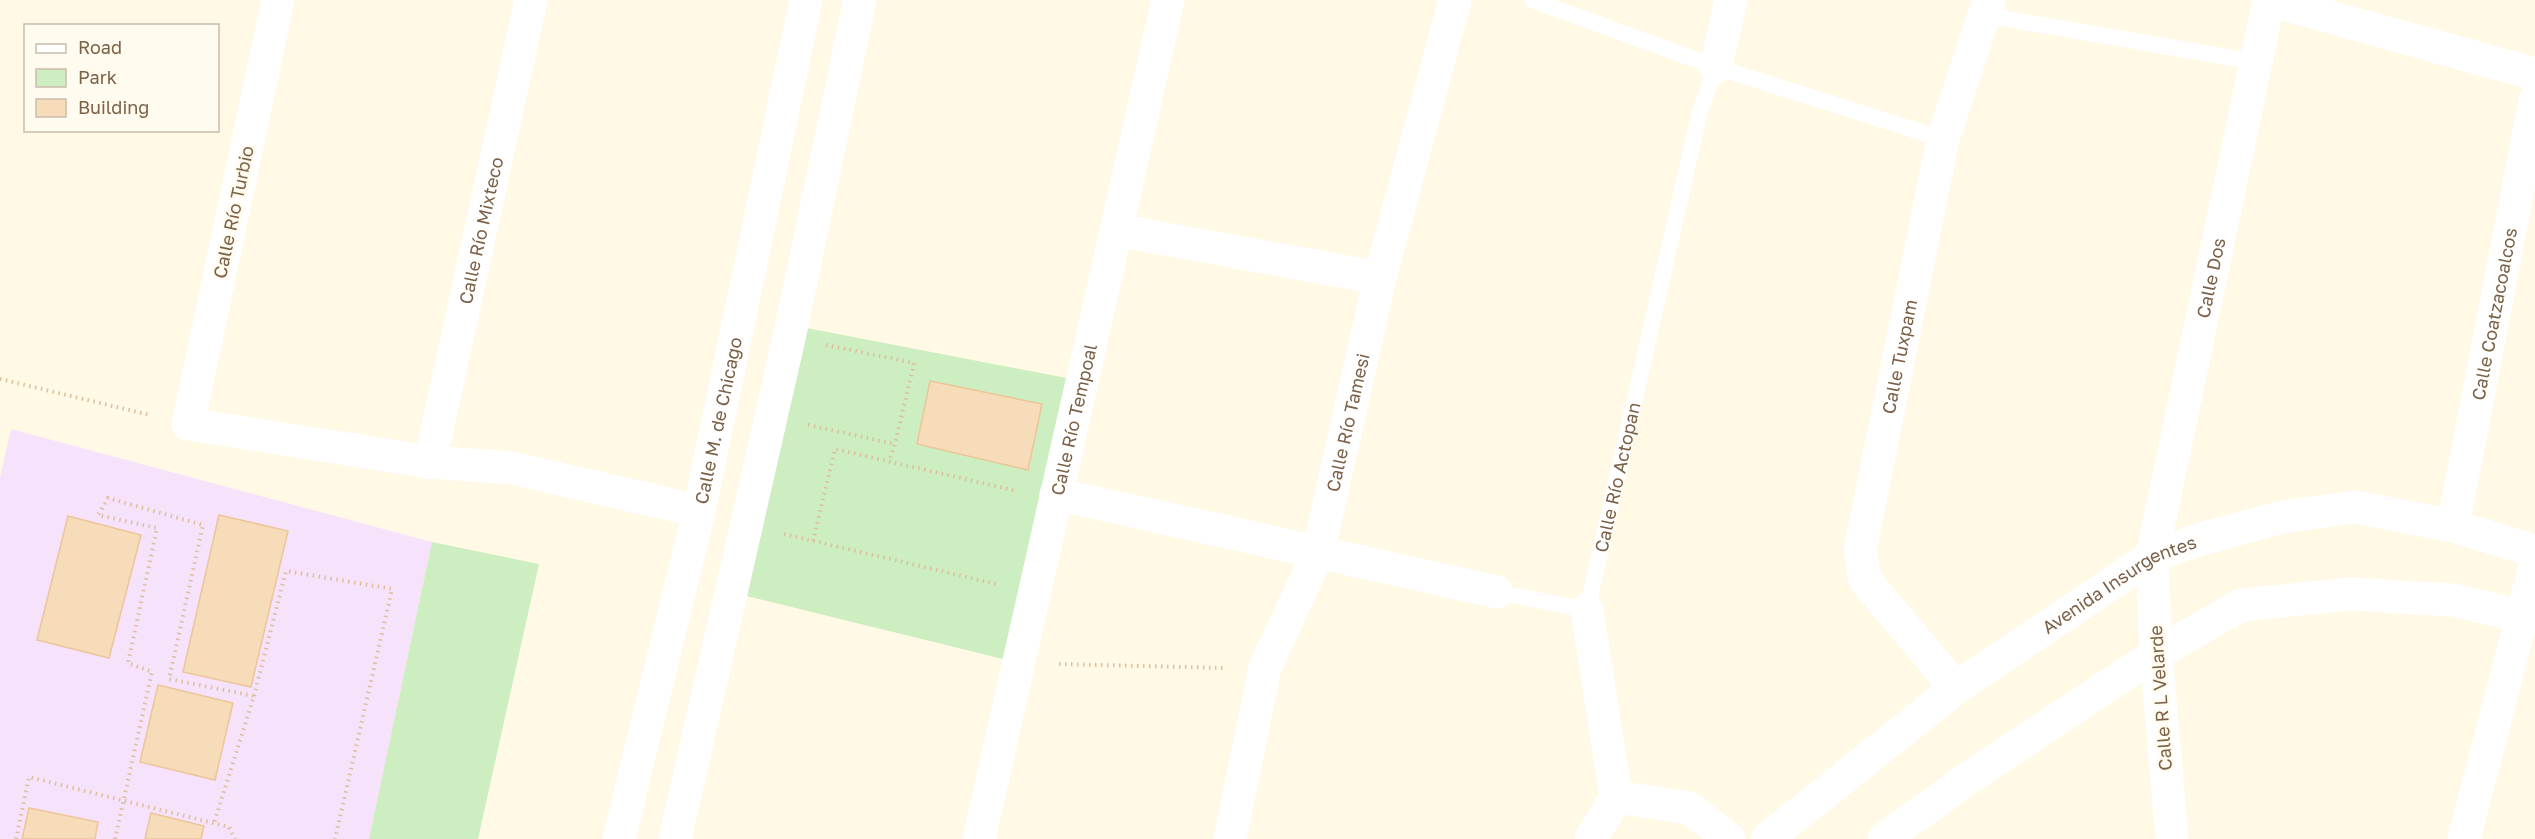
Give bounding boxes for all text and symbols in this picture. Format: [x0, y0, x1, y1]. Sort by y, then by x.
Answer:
legend [24, 24, 219, 132]
text: Road [78, 36, 122, 58]
text: Park [78, 66, 117, 88]
text: Building [78, 96, 149, 118]
street label: Calle Río Turbio [208, 144, 258, 280]
street label: Calle Río Mixteco [454, 155, 507, 306]
street label: Calle Coatzacoalcos [2467, 226, 2521, 402]
street label: Calle Dos [2191, 236, 2230, 320]
street label: Calle Tuxpam [1877, 297, 1921, 416]
street label: Calle M. de Chicago [690, 335, 746, 506]
street label: Calle Río Tempoal [1046, 341, 1101, 497]
street label: Calle Río Tamesi [1321, 351, 1374, 494]
street label: Calle Río Actopan [1589, 400, 1645, 554]
street label: Avenida Insurgentes [2038, 530, 2199, 638]
street label: Calle R L Velarde [2144, 624, 2176, 772]

